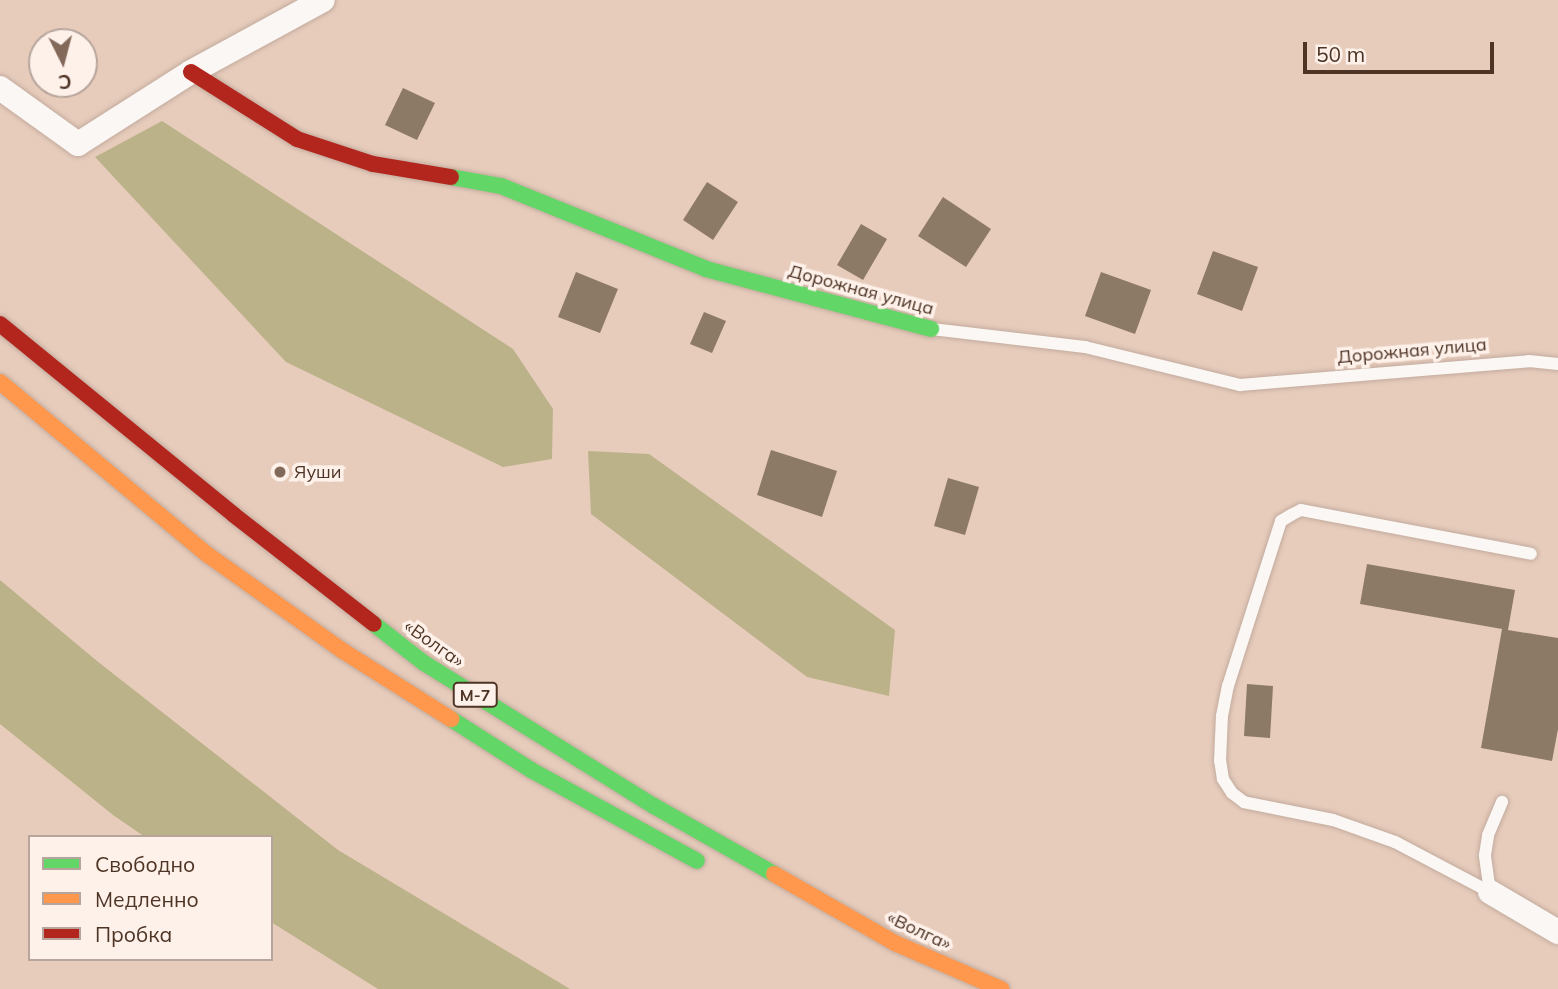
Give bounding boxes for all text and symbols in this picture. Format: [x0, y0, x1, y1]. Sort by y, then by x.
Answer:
north arrow [28, 28, 98, 98]
scale bar [1306, 28, 1497, 72]
text: 50 m [1316, 41, 1365, 67]
text: С [57, 69, 73, 95]
street label: Дорожная улица [786, 260, 936, 320]
street label: Дорожная улица [1337, 334, 1487, 368]
place label: Яуши [294, 461, 342, 483]
marker: Яуши [272, 464, 288, 480]
street label: «Волга» [400, 616, 468, 672]
road number: М-7 [452, 682, 498, 708]
legend [28, 835, 273, 961]
text: Свободно [95, 851, 195, 877]
text: Медленно [95, 886, 199, 912]
street label: «Волга» [884, 907, 954, 955]
text: Пробка [95, 921, 172, 947]

